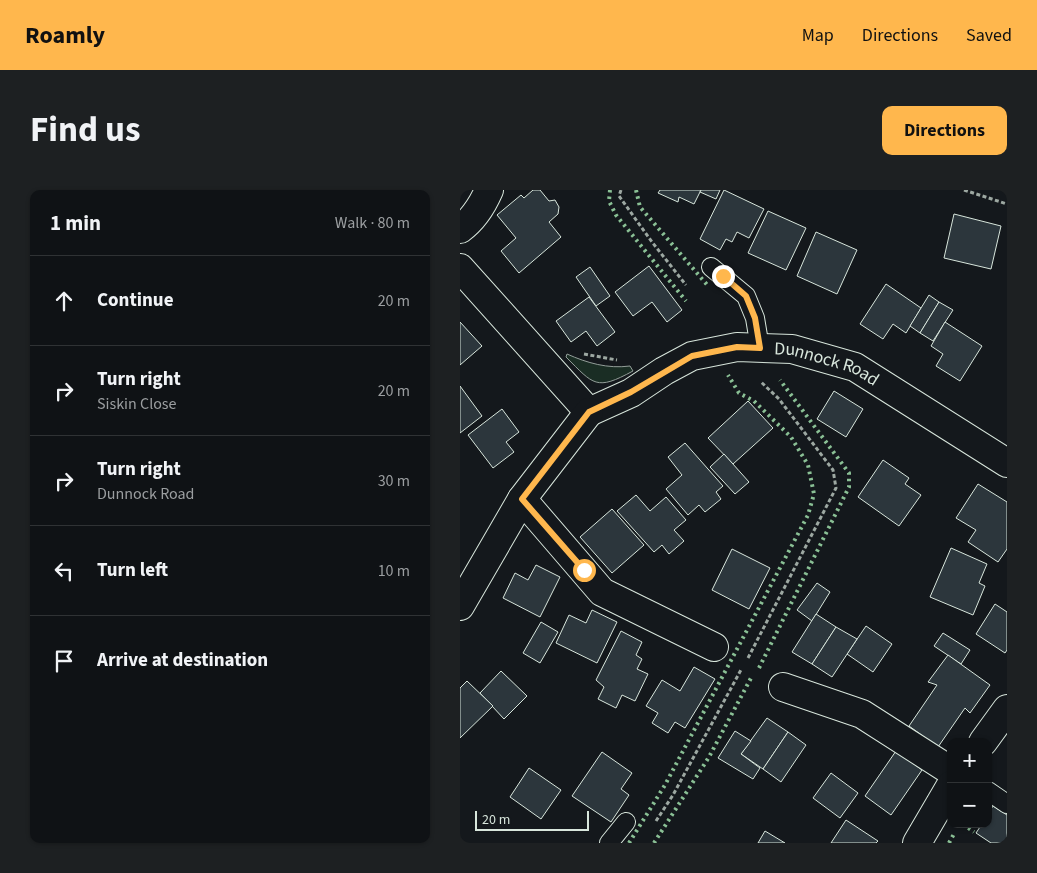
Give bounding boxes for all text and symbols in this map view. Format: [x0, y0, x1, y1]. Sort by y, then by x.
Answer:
text: Roamly [25, 18, 105, 53]
text: Map [802, 23, 834, 48]
text: Directions [862, 23, 938, 48]
text: Saved [966, 23, 1012, 48]
text: Find us [30, 105, 140, 155]
button: Directions [882, 106, 1007, 155]
text: 1 min [50, 208, 101, 238]
text: Walk · 80 m [335, 212, 410, 234]
route end [712, 265, 735, 288]
icon: ahead [50, 287, 78, 315]
text: Continue [97, 287, 174, 314]
text: 20 m [378, 290, 410, 312]
street label: Dunnock Road [774, 336, 884, 392]
text: Turn right [97, 366, 181, 393]
icon: right [50, 377, 78, 405]
text: 20 m [378, 380, 410, 402]
text: Siskin Close [97, 393, 177, 415]
text: Turn right [97, 456, 181, 483]
icon: right [50, 467, 78, 495]
text: 30 m [378, 470, 410, 492]
text: Dunnock Road [97, 483, 194, 505]
icon: left [50, 557, 78, 585]
text: Turn left [97, 557, 168, 584]
route start [573, 559, 596, 582]
text: 10 m [378, 560, 410, 582]
icon: arrive [50, 647, 78, 675]
text: Arrive at destination [97, 647, 268, 674]
map controls [947, 738, 992, 828]
button: + [947, 738, 992, 783]
button: − [947, 783, 992, 828]
scale bar [475, 808, 589, 831]
text: 20 m [482, 810, 510, 830]

